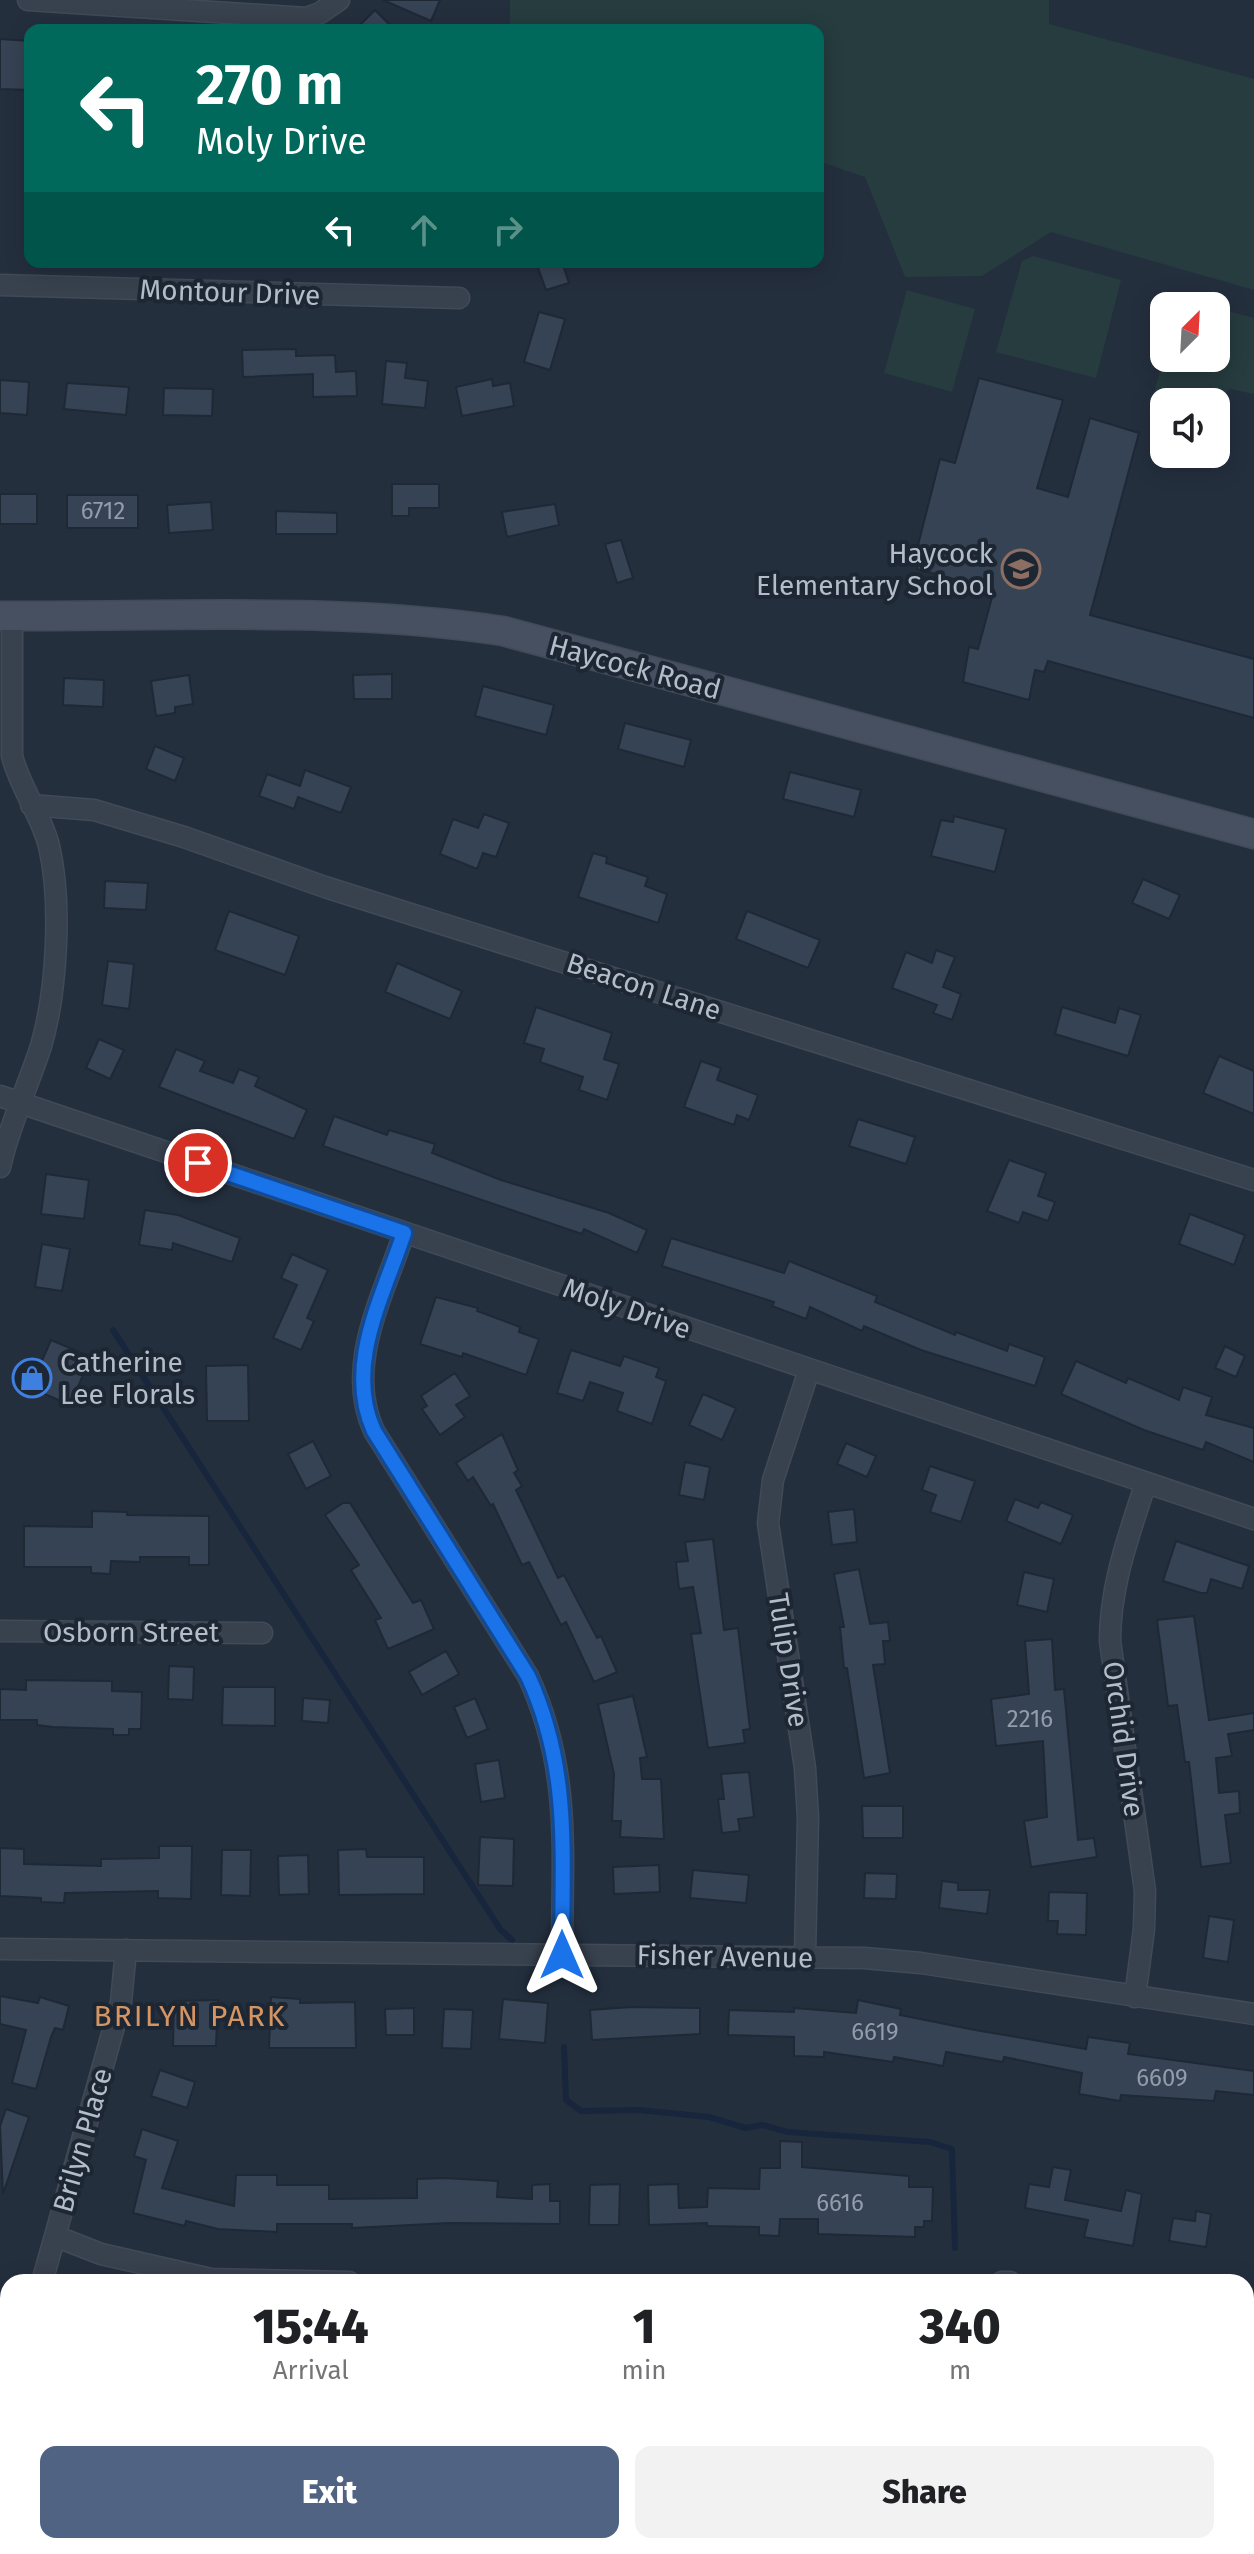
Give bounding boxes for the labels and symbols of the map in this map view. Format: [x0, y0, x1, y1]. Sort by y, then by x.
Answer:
street label: Montour Drive [139, 273, 321, 312]
north arrow [1150, 292, 1230, 372]
house number: 6712 [81, 497, 125, 525]
place label: Haycock Elementary School [756, 537, 994, 602]
school or university icon: Haycock Elementary School [1000, 548, 1042, 590]
street label: Haycock Road [545, 629, 724, 706]
street label: Beacon Lane [562, 946, 725, 1027]
pin [164, 1129, 232, 1197]
street label: Moly Drive [559, 1271, 695, 1346]
place label: Catherine Lee Florals [60, 1346, 195, 1411]
shop icon: Catherine Lee Florals [11, 1357, 53, 1399]
street label: Tulip Drive [762, 1591, 815, 1730]
street label: Osborn Street [43, 1616, 220, 1649]
street label: Orchid Drive [1096, 1659, 1151, 1819]
house number: 2216 [1007, 1705, 1053, 1733]
position arrow [520, 1913, 604, 1997]
street label: Fisher Avenue [636, 1938, 814, 1975]
district label: BRILYN PARK [93, 1998, 287, 2034]
house number: 6619 [851, 2018, 899, 2046]
street label: Brilyn Place [46, 2064, 119, 2216]
house number: 6609 [1136, 2064, 1188, 2092]
house number: 6616 [816, 2189, 864, 2217]

